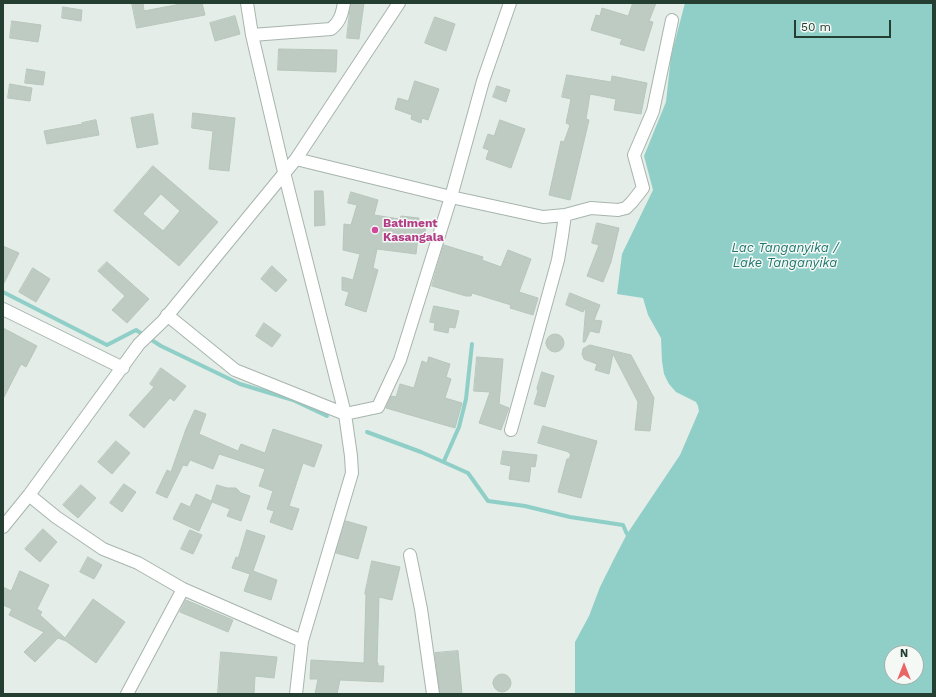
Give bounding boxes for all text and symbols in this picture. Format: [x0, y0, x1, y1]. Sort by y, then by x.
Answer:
scale bar [796, 12, 893, 38]
text: 50 m [801, 20, 831, 34]
place label: Batiment Kasangala [383, 216, 444, 244]
marker: Batiment Kasangala [370, 225, 380, 235]
water label: Lac Tanganyika / Lake Tanganyika [731, 240, 839, 271]
north arrow [884, 645, 924, 685]
text: N [900, 647, 908, 660]

